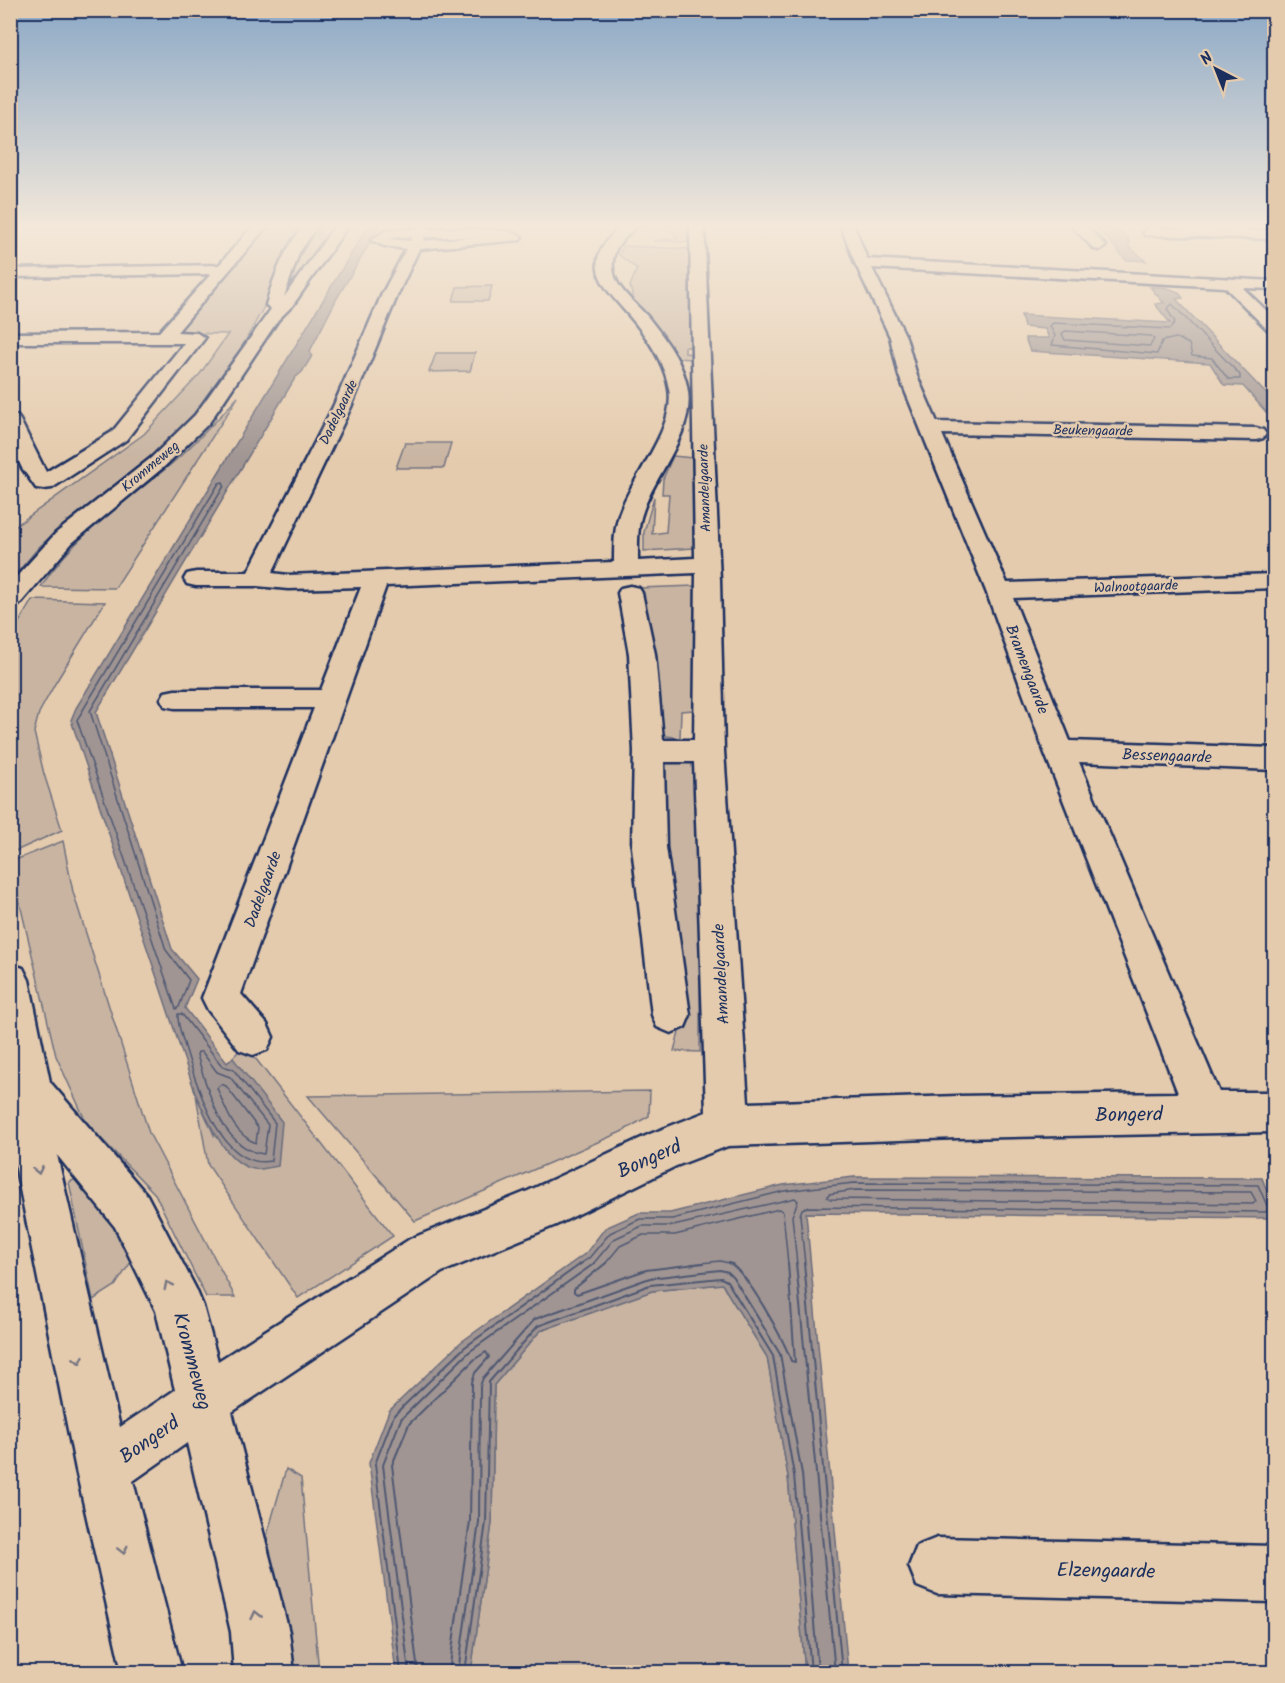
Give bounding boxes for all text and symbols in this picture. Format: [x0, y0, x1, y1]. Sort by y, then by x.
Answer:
north arrow [1186, 39, 1246, 99]
text: N [1195, 46, 1219, 72]
street label: Dadelgaarde [314, 376, 364, 449]
street label: Beukengaarde [1053, 419, 1134, 443]
street label: Krommeweg [117, 436, 185, 498]
street label: Amandelgaarde [692, 443, 718, 532]
street label: Walnootgaarde [1094, 575, 1179, 599]
street label: Bramengaarde [998, 621, 1055, 718]
street label: Bessengaarde [1122, 742, 1212, 771]
street label: Dadelgaarde [238, 848, 289, 931]
street label: Amandelgaarde [706, 923, 737, 1025]
street label: Bongerd [1095, 1099, 1164, 1133]
street label: Bongerd [612, 1131, 688, 1188]
one-way arrow [31, 1164, 44, 1174]
one-way arrow [164, 1280, 175, 1291]
street label: Krommeweg [163, 1309, 220, 1414]
one-way arrow [72, 1355, 85, 1365]
street label: Bongerd [113, 1408, 188, 1473]
one-way arrow [115, 1545, 128, 1555]
street label: Elzengaarde [1056, 1555, 1156, 1589]
one-way arrow [250, 1610, 263, 1620]

